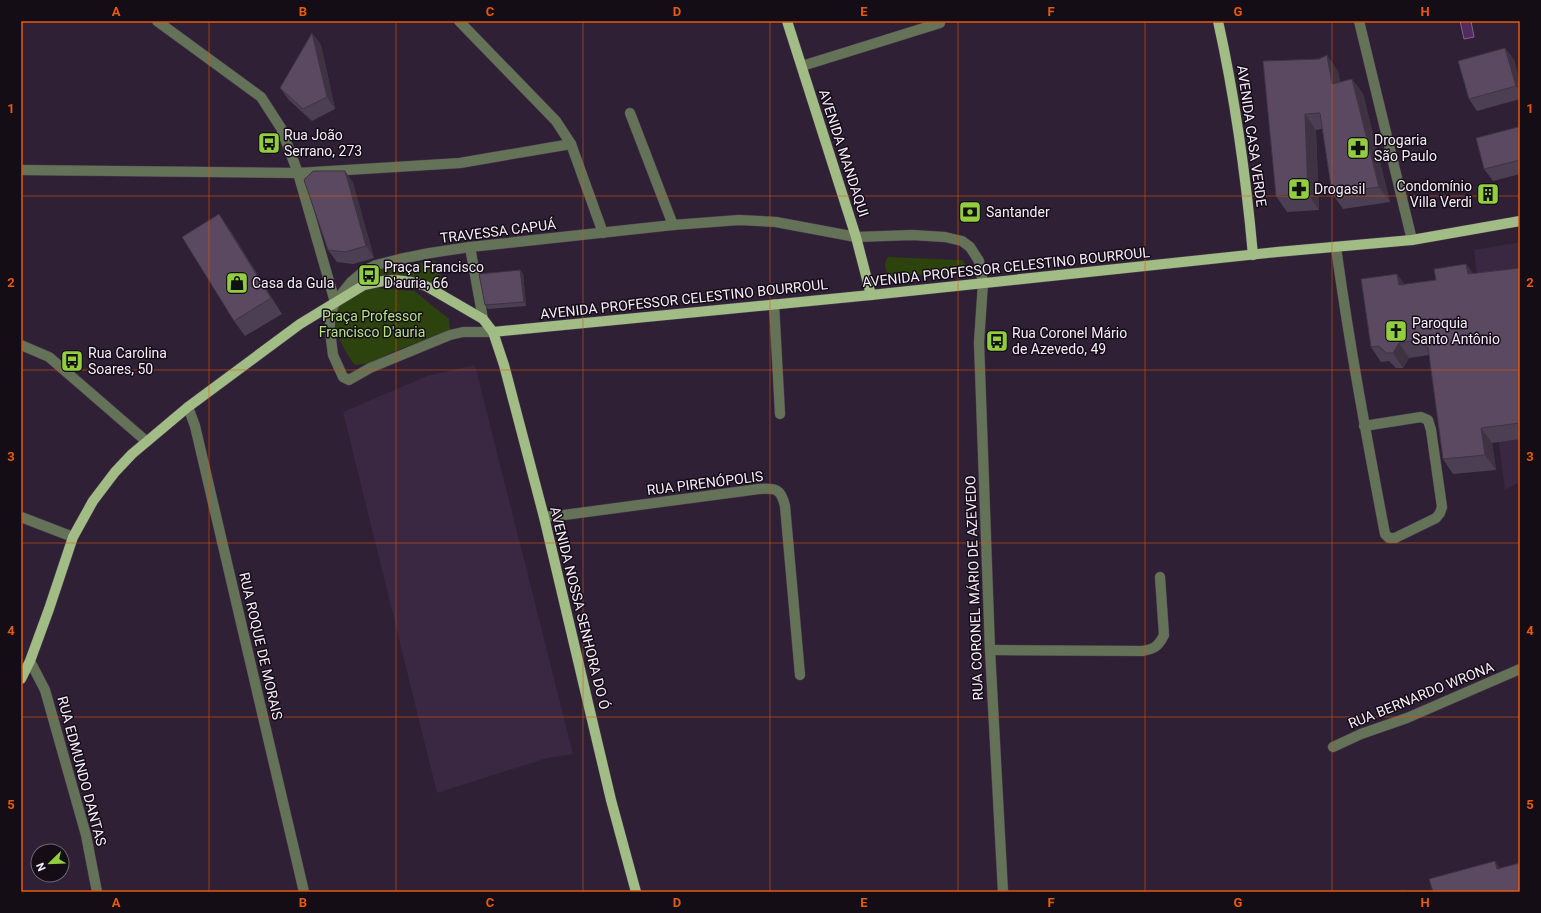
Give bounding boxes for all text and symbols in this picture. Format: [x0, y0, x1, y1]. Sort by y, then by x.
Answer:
text: A [112, 4, 121, 19]
text: B [299, 4, 307, 19]
text: C [486, 4, 495, 19]
text: D [673, 4, 681, 19]
text: E [860, 4, 868, 19]
text: F [1047, 4, 1055, 19]
text: G [1234, 4, 1243, 19]
text: H [1420, 4, 1430, 19]
street label: AVENIDA CASA VERDE [1234, 64, 1270, 208]
street label: AVENIDA MANDAQUI [816, 87, 872, 219]
text: 1 [7, 101, 15, 116]
text: 1 [1526, 101, 1534, 116]
place label: Rua João Serrano, 273 [284, 127, 362, 159]
bus stop icon: Rua João Serrano, 273 [256, 130, 282, 156]
place label: Drogaria São Paulo [1374, 132, 1437, 164]
pharmacy icon: Drogaria São Paulo [1345, 135, 1371, 161]
pharmacy icon: Drogasil [1286, 176, 1312, 202]
place label: Condomínio Villa Verdi [1396, 178, 1472, 210]
place label: Drogasil [1314, 181, 1365, 197]
building icon: Condomínio Villa Verdi [1475, 181, 1501, 207]
bank icon: Santander [957, 199, 983, 225]
place label: Santander [986, 204, 1050, 220]
street label: TRAVESSA CAPUÁ [439, 215, 557, 246]
street label: AVENIDA PROFESSOR CELESTINO BOURROUL [861, 244, 1151, 290]
place label: Praça Francisco D'auria, 66 [384, 259, 484, 291]
bus stop icon: Praça Francisco D'auria, 66 [356, 262, 382, 288]
shop icon: Casa da Gula [224, 270, 250, 296]
text: 2 [7, 275, 15, 290]
place label: Casa da Gula [252, 275, 334, 291]
text: 2 [1526, 275, 1534, 290]
street label: AVENIDA PROFESSOR CELESTINO BOURROUL [539, 276, 829, 322]
park label: Praça Professor Francisco D'auria [319, 308, 425, 340]
place label: Paroquia Santo Antônio [1412, 315, 1500, 347]
church icon: Paroquia Santo Antônio [1383, 318, 1409, 344]
place label: Rua Coronel Mário de Azevedo, 49 [1012, 325, 1127, 357]
bus stop icon: Rua Coronel Mário de Azevedo, 49 [984, 328, 1010, 354]
place label: Rua Carolina Soares, 50 [88, 345, 167, 377]
bus stop icon: Rua Carolina Soares, 50 [59, 348, 85, 374]
text: 3 [7, 449, 15, 464]
text: 3 [1526, 449, 1534, 464]
street label: RUA PIRENÓPOLIS [646, 467, 764, 498]
street label: RUA CORONEL MÁRIO DE AZEVEDO [961, 475, 986, 701]
street label: AVENIDA NOSSA SENHORA DO Ó [547, 505, 614, 711]
street label: RUA ROQUE DE MORAIS [236, 571, 286, 721]
text: 4 [7, 623, 15, 638]
text: 4 [1526, 623, 1534, 638]
street label: RUA BERNARDO WRONA [1346, 658, 1496, 732]
street label: RUA EDMUNDO DANTAS [54, 695, 110, 847]
text: 5 [7, 797, 15, 812]
text: 5 [1526, 797, 1534, 812]
north arrow [30, 843, 70, 883]
text: N [34, 860, 49, 873]
text: A [112, 895, 121, 910]
text: B [299, 895, 307, 910]
text: C [486, 895, 495, 910]
text: D [673, 895, 681, 910]
text: E [860, 895, 868, 910]
text: F [1047, 895, 1055, 910]
text: G [1234, 895, 1243, 910]
text: H [1420, 895, 1430, 910]

